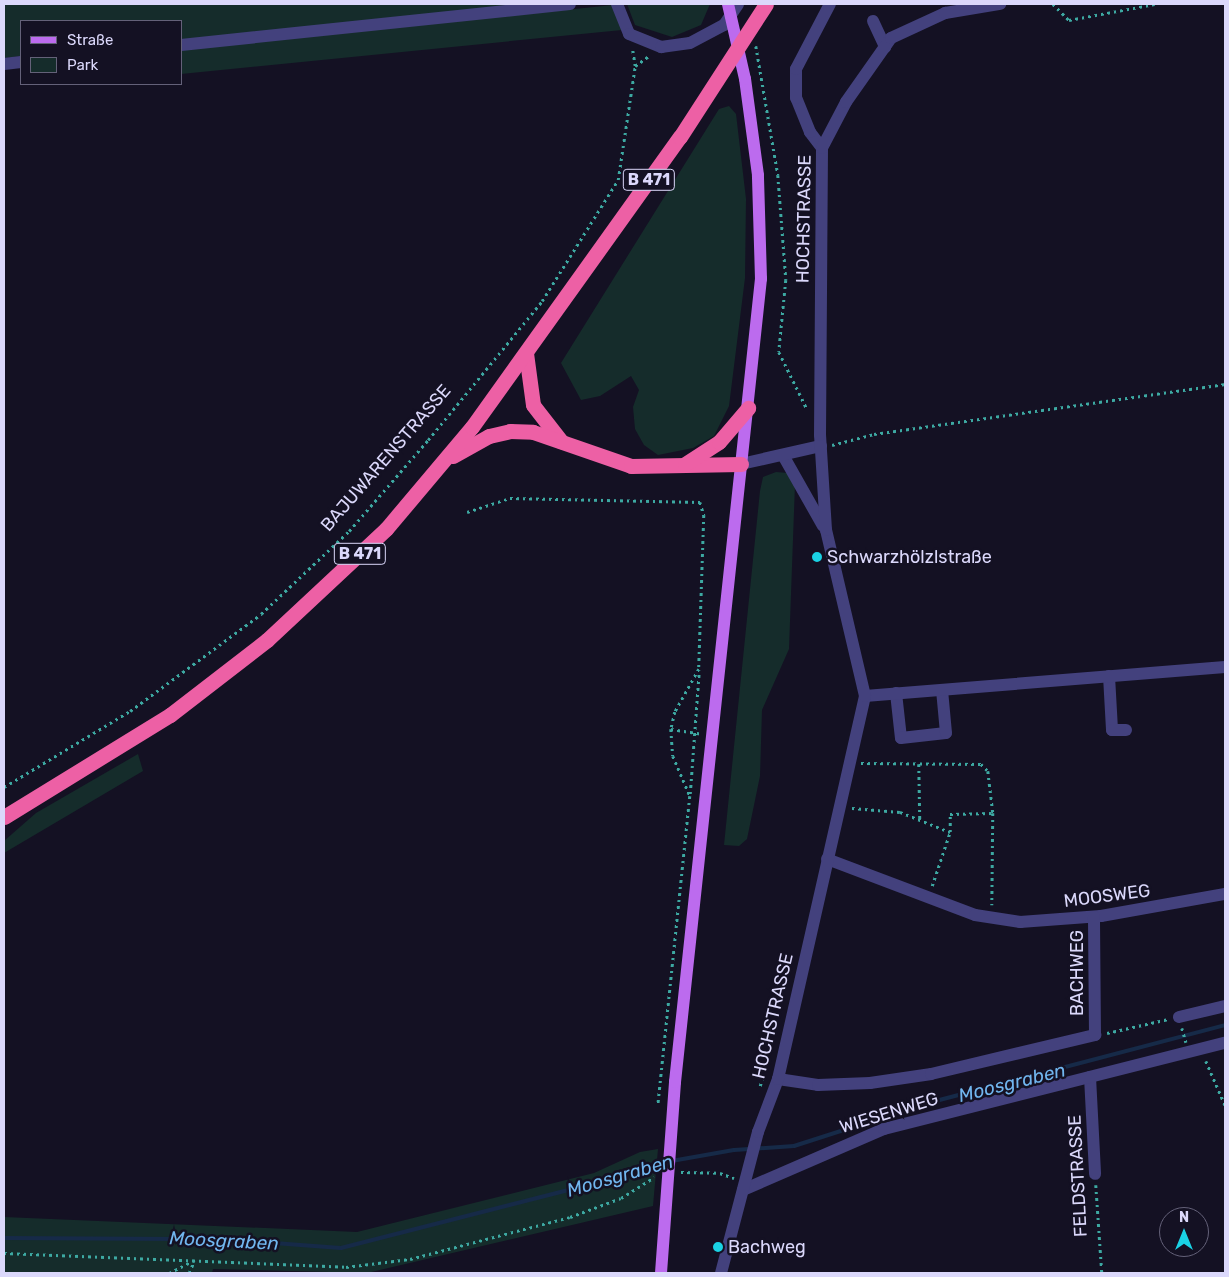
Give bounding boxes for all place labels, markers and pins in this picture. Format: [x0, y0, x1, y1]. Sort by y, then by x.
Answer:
place label: Schwarzhölzlstraße [827, 546, 992, 568]
marker: Schwarzhölzlstraße [811, 551, 823, 563]
place label: Bachweg [728, 1236, 806, 1258]
marker: Bachweg [712, 1241, 724, 1253]

